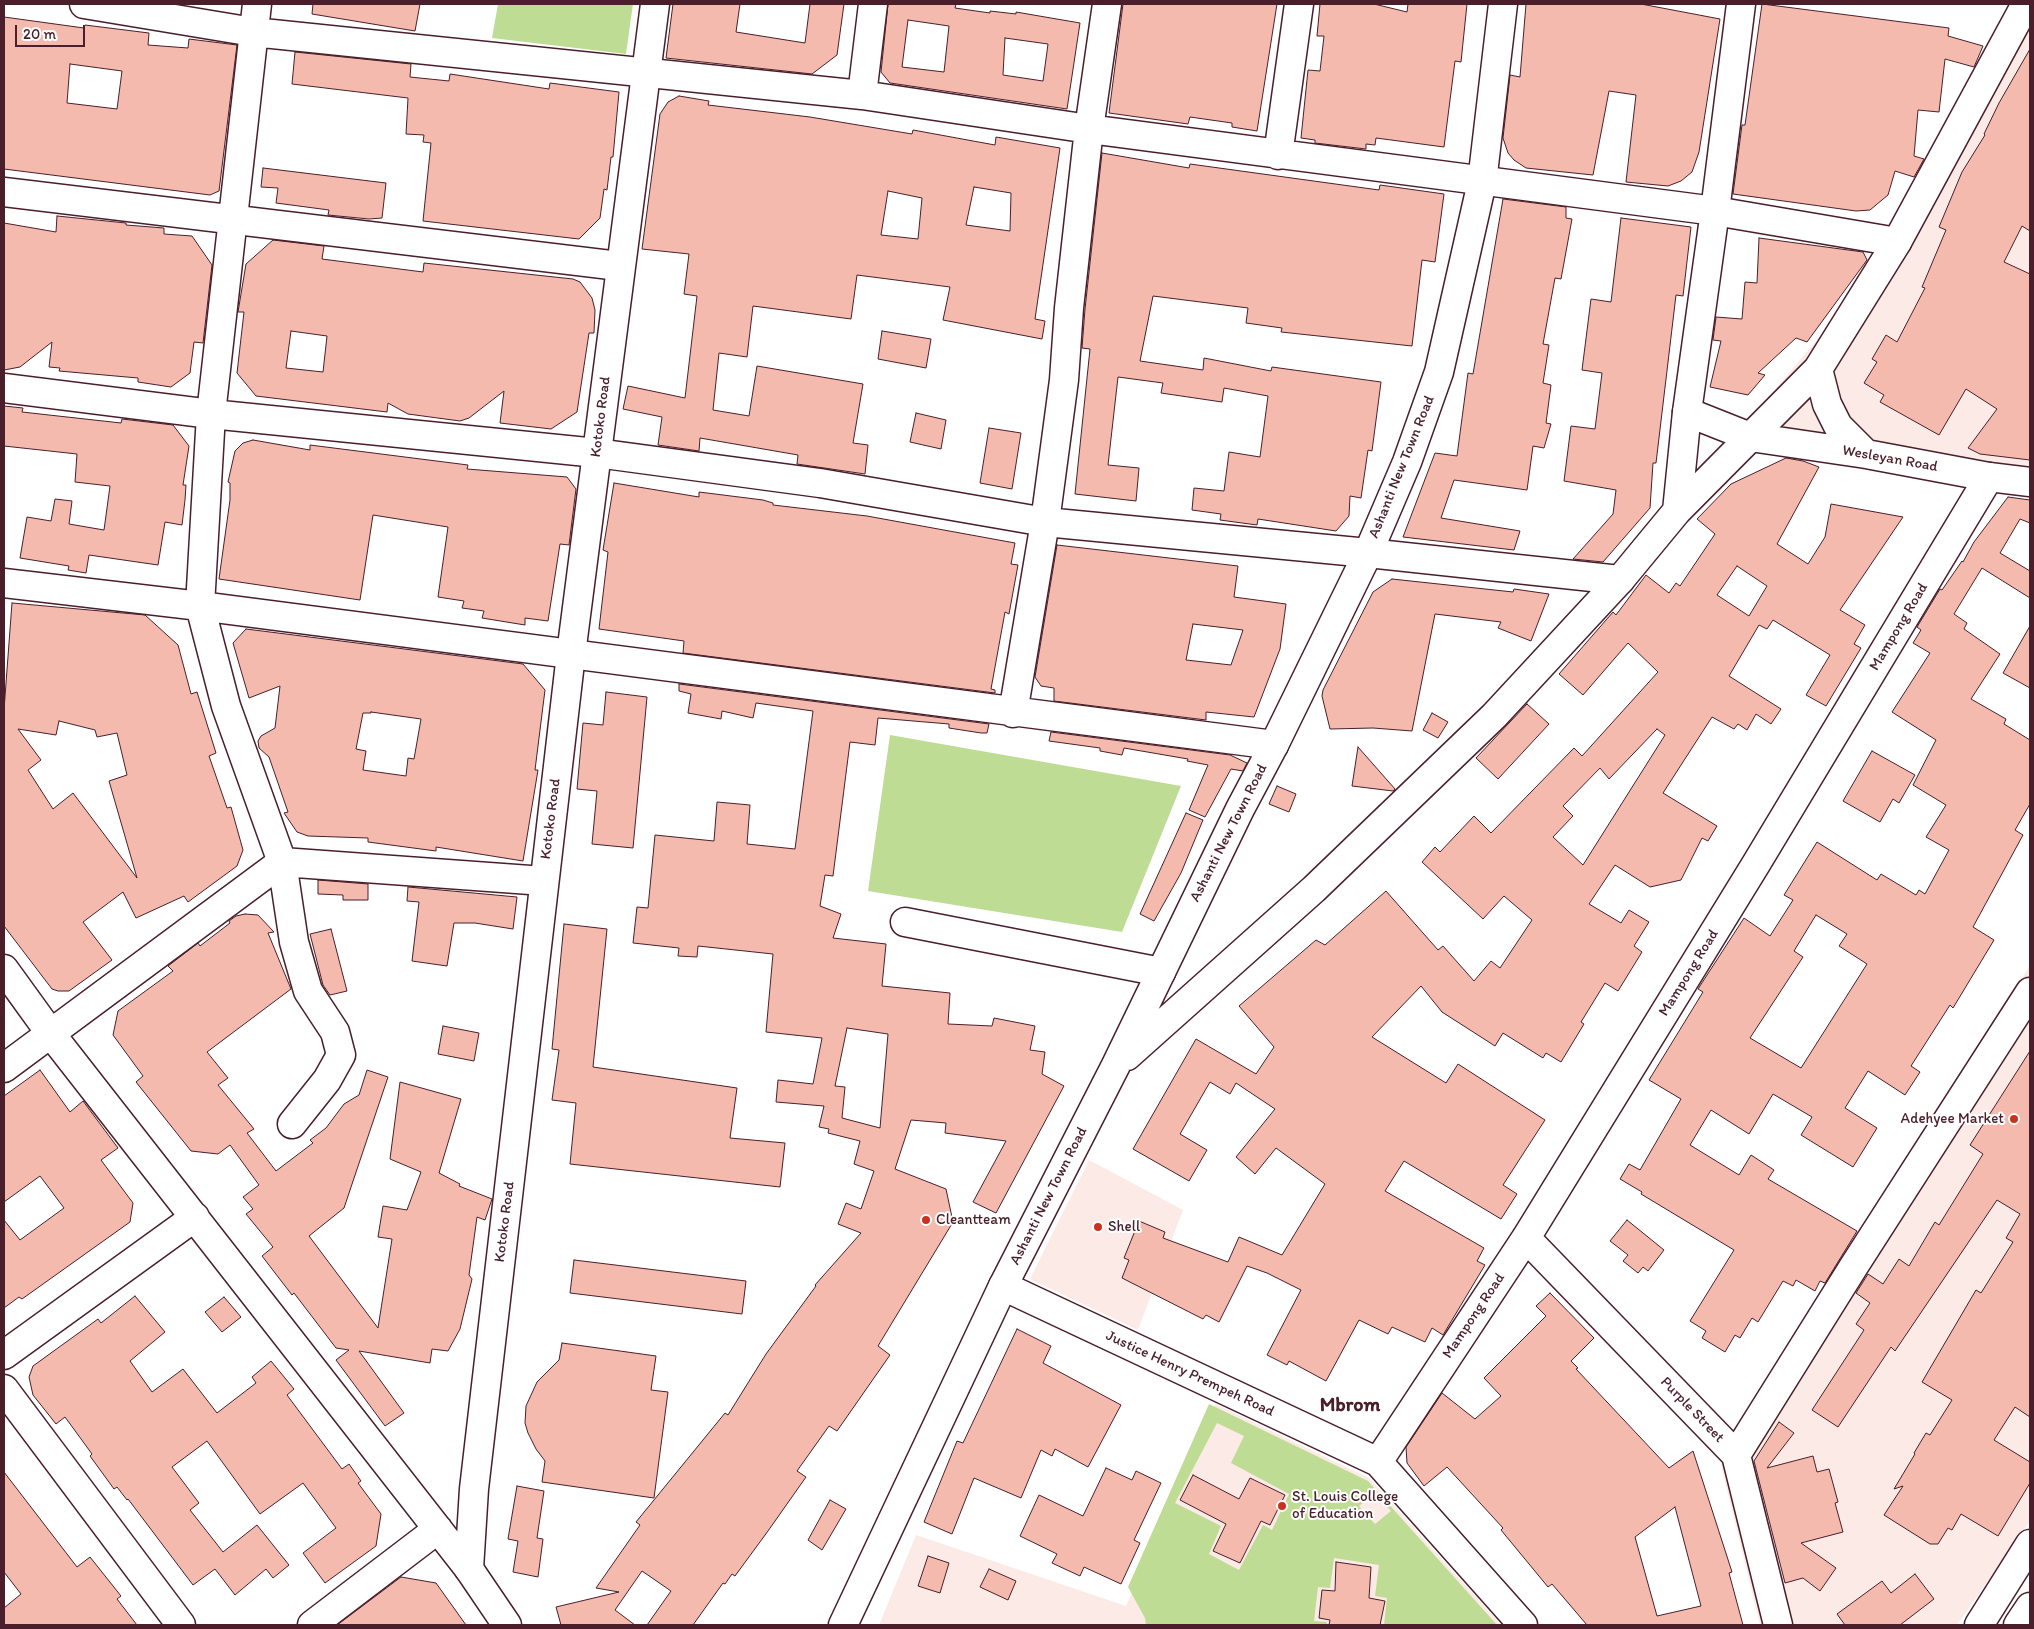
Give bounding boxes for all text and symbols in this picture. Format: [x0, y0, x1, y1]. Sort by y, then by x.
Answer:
scale bar [18, 15, 88, 47]
text: 20 m [23, 25, 56, 43]
street label: Kotoko Road [587, 376, 615, 458]
street label: Ashanti New Town Road [1365, 393, 1439, 541]
street label: Wesleyan Road [1841, 442, 1939, 476]
street label: Mampong Road [1866, 580, 1932, 674]
street label: Ashanti New Town Road [1186, 761, 1272, 905]
street label: Kotoko Road [537, 778, 565, 860]
street label: Mampong Road [1655, 926, 1723, 1020]
place label: Adehyee Market [1901, 1110, 2004, 1128]
marker: Adehyee Market [2008, 1113, 2020, 1125]
street label: Ashanti New Town Road [1006, 1124, 1092, 1268]
street label: Kotoko Road [491, 1181, 519, 1263]
place label: Cleantteam [936, 1211, 1011, 1229]
marker: Cleantteam [920, 1214, 932, 1226]
place label: Shell [1108, 1218, 1140, 1236]
marker: Shell [1092, 1221, 1104, 1233]
street label: Mampong Road [1439, 1270, 1509, 1362]
street label: Justice Henry Prempeh Road [1103, 1327, 1277, 1421]
street label: Purple Street [1656, 1373, 1728, 1447]
district label: Mbrom [1320, 1394, 1380, 1418]
place label: St. Louis College of Education [1292, 1488, 1398, 1523]
marker: St. Louis College of Education [1276, 1500, 1288, 1512]

